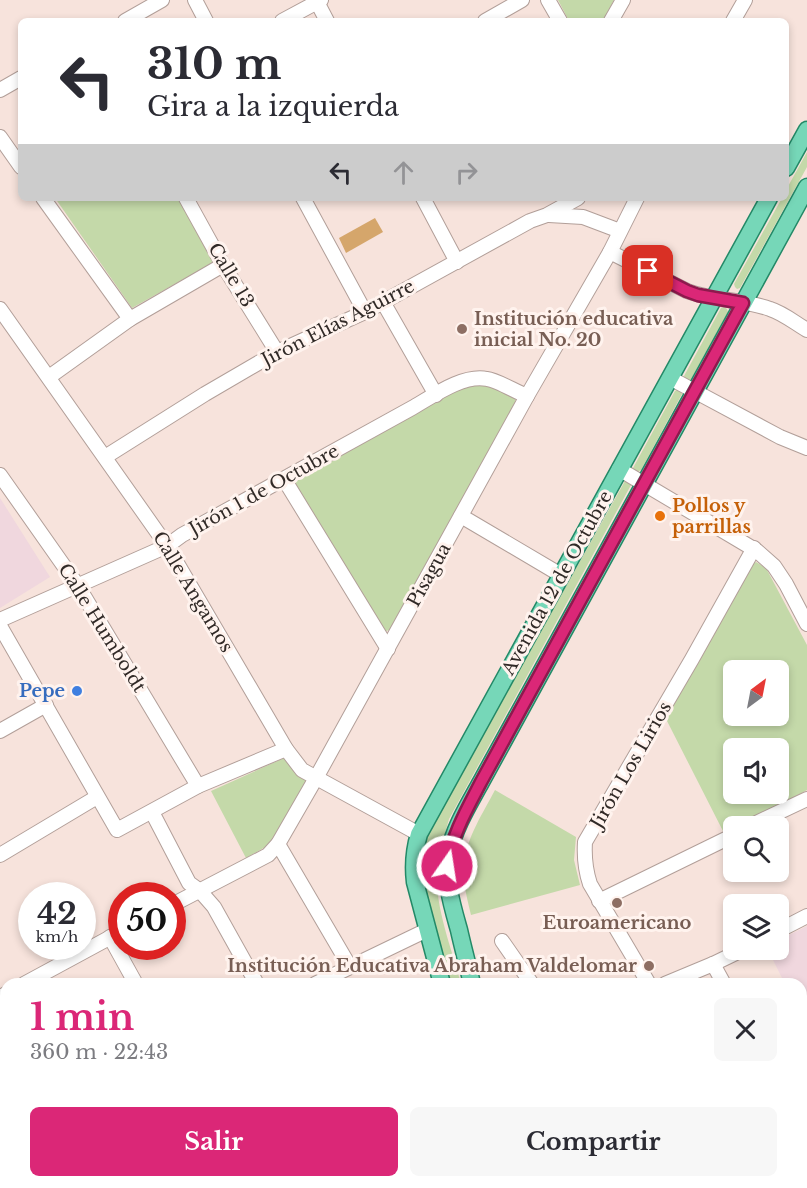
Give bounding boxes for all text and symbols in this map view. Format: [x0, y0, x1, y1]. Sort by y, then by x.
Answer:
text: 310 m [147, 38, 281, 90]
icon: left [48, 42, 126, 120]
text: Gira a la izquierda [147, 90, 399, 123]
icon: left [324, 156, 357, 189]
icon: ahead [387, 156, 420, 189]
icon: right [450, 156, 483, 189]
street label: Calle 13 [203, 239, 259, 311]
pin [622, 245, 673, 296]
icon: arrive [631, 254, 664, 287]
street label: Jirón Elías Aguirre [256, 275, 418, 372]
place label: Institución educativa inicial No. 20 [474, 308, 674, 351]
marker: Institución educativa inicial No. 20 [455, 322, 469, 336]
street label: Jirón 1 de Octubre [184, 440, 343, 541]
street label: Avenida 12 de Octubre [497, 487, 617, 680]
place label: Pollos y parrillas [672, 495, 751, 538]
marker: Pollos y parrillas [653, 509, 667, 523]
street label: Calle Angamos [148, 528, 238, 656]
street label: Pisagua [403, 539, 455, 611]
street label: Calle Humboldt [54, 560, 151, 697]
north arrow [723, 660, 789, 726]
map controls [723, 660, 789, 960]
place label: Pepe [19, 680, 65, 702]
marker: Pepe [70, 684, 84, 698]
street label: Jirón Los Lirios [585, 698, 676, 834]
button: sound [723, 738, 789, 804]
button: search [723, 816, 789, 882]
position arrow [415, 834, 479, 898]
speed limit sign: 50 [108, 882, 186, 960]
button: layers [723, 894, 789, 960]
text: 42 [37, 895, 77, 932]
marker: Euroamericano [610, 896, 624, 910]
place label: Euroamericano [543, 912, 692, 934]
text: km/h [36, 927, 78, 946]
place label: Institución Educativa Abraham Valdelomar [227, 955, 637, 977]
marker: Institución Educativa Abraham Valdelomar [642, 959, 656, 973]
text: 1 min [30, 995, 134, 1040]
button: close [714, 998, 777, 1061]
text: 360 m · 22:43 [30, 1040, 168, 1064]
button: Salir [30, 1107, 398, 1176]
button: Compartir [410, 1107, 777, 1176]

